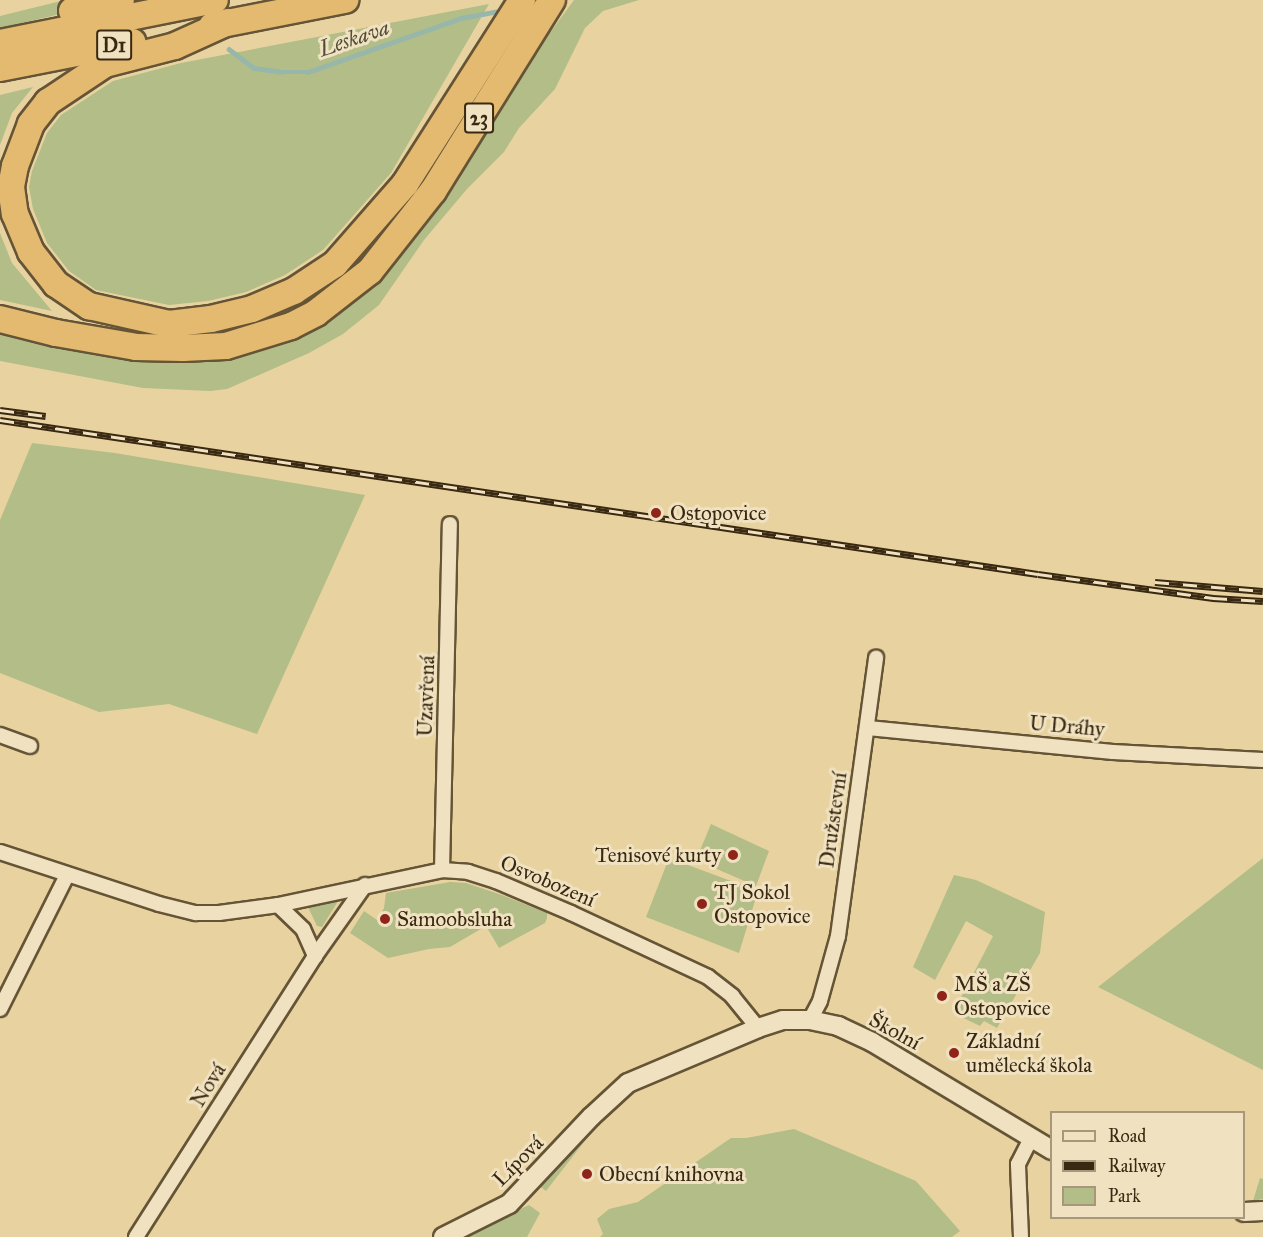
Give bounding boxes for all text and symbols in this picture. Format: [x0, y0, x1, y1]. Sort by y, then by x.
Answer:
water label: Leskava [315, 14, 393, 62]
road number: D1 [96, 28, 132, 62]
road number: 23 [464, 101, 494, 135]
place label: Ostopovice [670, 500, 766, 526]
marker: Ostopovice [647, 504, 665, 522]
street label: Uzavřená [412, 655, 440, 737]
street label: U Dráhy [1028, 710, 1106, 742]
street label: Družstevní [814, 770, 852, 870]
place label: Tenisové kurty [595, 842, 721, 868]
marker: Tenisové kurty [726, 848, 740, 862]
street label: Osvobození [497, 850, 599, 912]
place label: TJ Sokol Ostopovice [714, 879, 810, 929]
marker: TJ Sokol Ostopovice [695, 897, 709, 911]
place label: Samoobsluha [397, 906, 512, 932]
marker: Samoobsluha [378, 912, 392, 926]
place label: MŠ a ZŠ Ostopovice [954, 971, 1050, 1021]
marker: MŠ a ZŠ Ostopovice [935, 989, 949, 1003]
street label: Školní [865, 1007, 925, 1055]
place label: Základní umělecká škola [966, 1028, 1092, 1078]
marker: Základní umělecká škola [947, 1046, 961, 1060]
street label: Nová [185, 1058, 231, 1112]
legend [1050, 1111, 1245, 1219]
text: Road [1108, 1125, 1146, 1147]
street label: Lípová [487, 1130, 549, 1192]
text: Railway [1108, 1155, 1165, 1177]
place label: Obecní knihovna [599, 1161, 744, 1187]
marker: Obecní knihovna [580, 1167, 594, 1181]
text: Park [1108, 1185, 1141, 1207]

